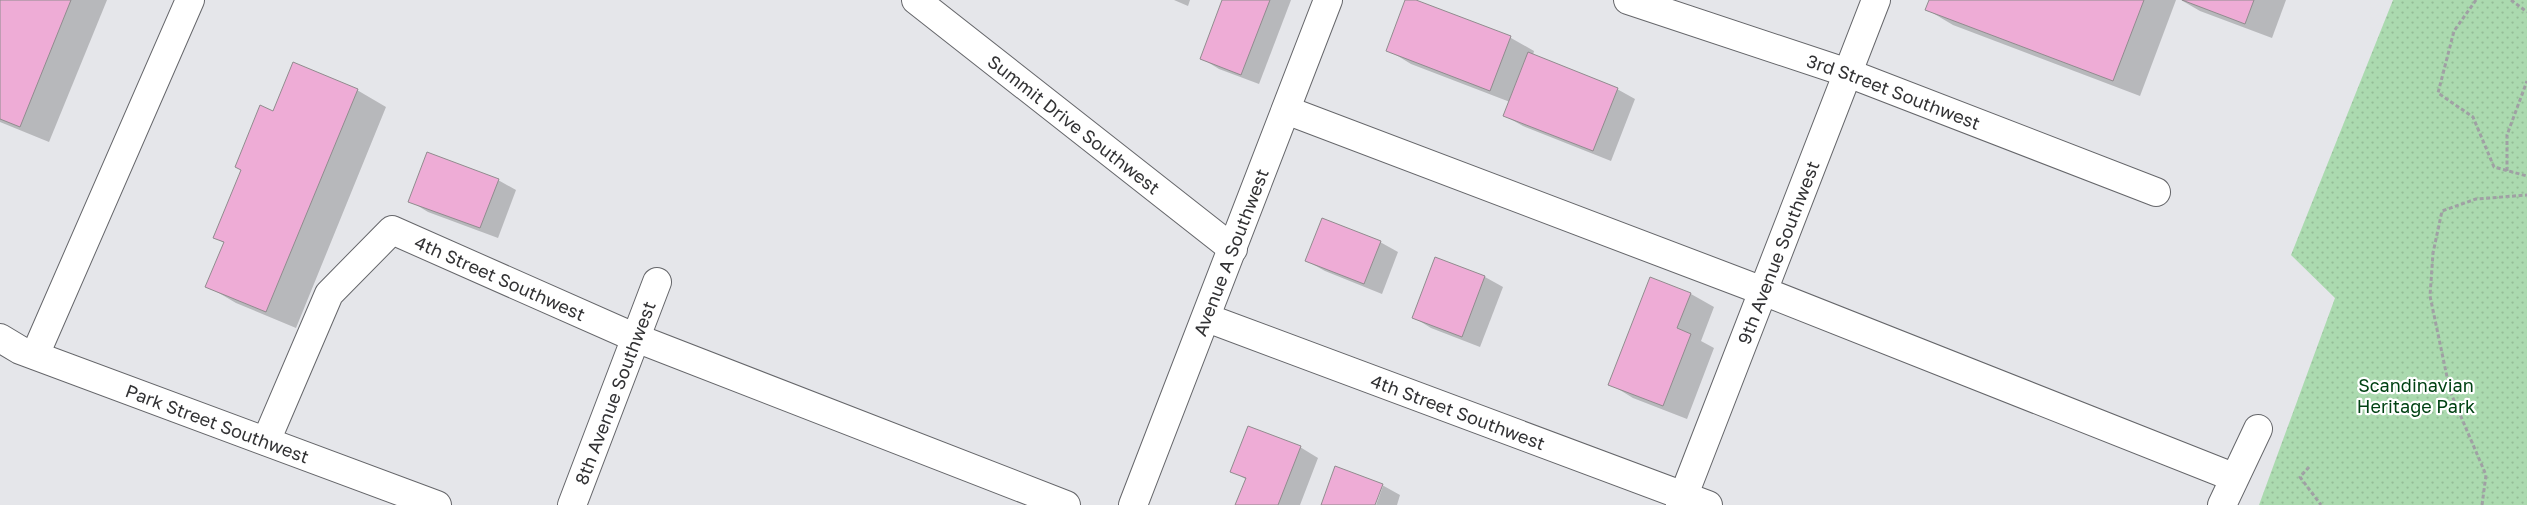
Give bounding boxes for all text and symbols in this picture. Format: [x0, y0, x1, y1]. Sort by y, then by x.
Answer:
street label: 3rd Street Southwest [1804, 49, 1984, 134]
street label: Summit Drive Southwest [984, 50, 1165, 199]
street label: 9th Avenue Southwest [1733, 158, 1824, 347]
street label: Avenue A Southwest [1188, 165, 1273, 339]
street label: 4th Street Southwest [411, 230, 589, 325]
street label: 8th Avenue Southwest [570, 298, 660, 488]
street label: 4th Street Southwest [1368, 369, 1548, 454]
park label: Scandinavian Heritage Park [2357, 374, 2475, 417]
street label: Park Street Southwest [123, 379, 312, 468]

